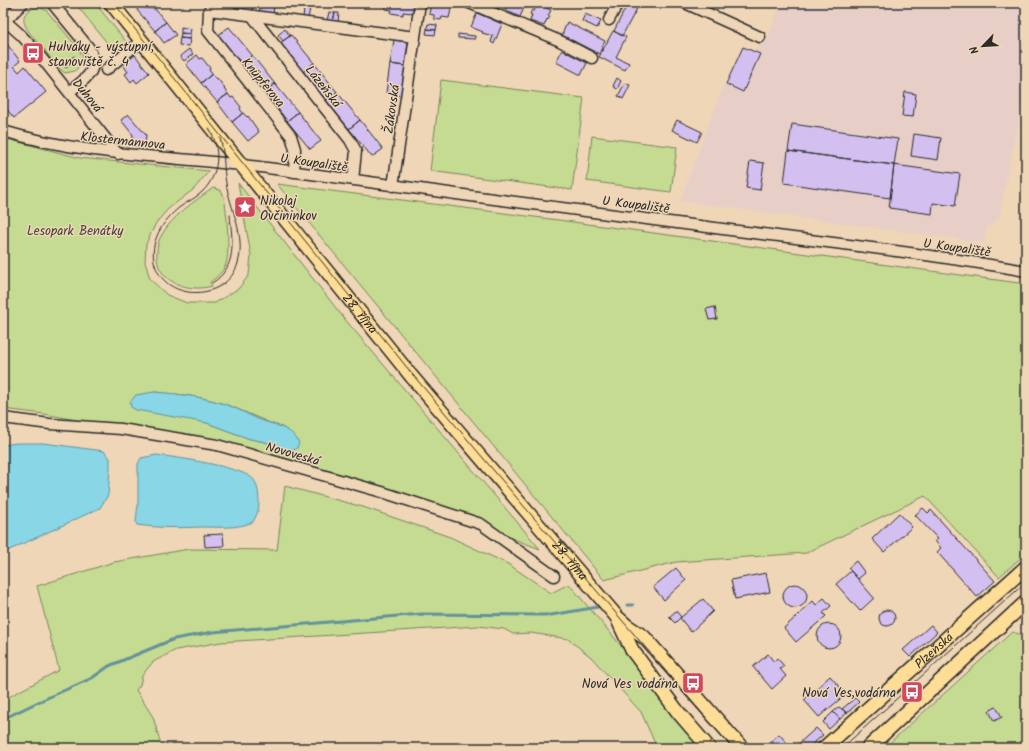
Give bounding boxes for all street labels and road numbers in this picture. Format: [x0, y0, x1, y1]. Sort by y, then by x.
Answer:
street label: Knüpferova [236, 53, 290, 113]
street label: Lázeňská [299, 61, 347, 114]
street label: Duhová [66, 74, 108, 119]
street label: Žákovská [379, 81, 407, 135]
street label: Klostermannova [79, 127, 166, 156]
street label: U Koupaliště [279, 148, 350, 179]
street label: U Koupaliště [601, 191, 672, 220]
street label: U Koupaliště [922, 233, 993, 264]
street label: 28. října [336, 289, 382, 339]
street label: Novoveská [263, 437, 324, 473]
street label: 28. října [546, 536, 592, 586]
street label: Plzeňská [910, 626, 960, 674]

